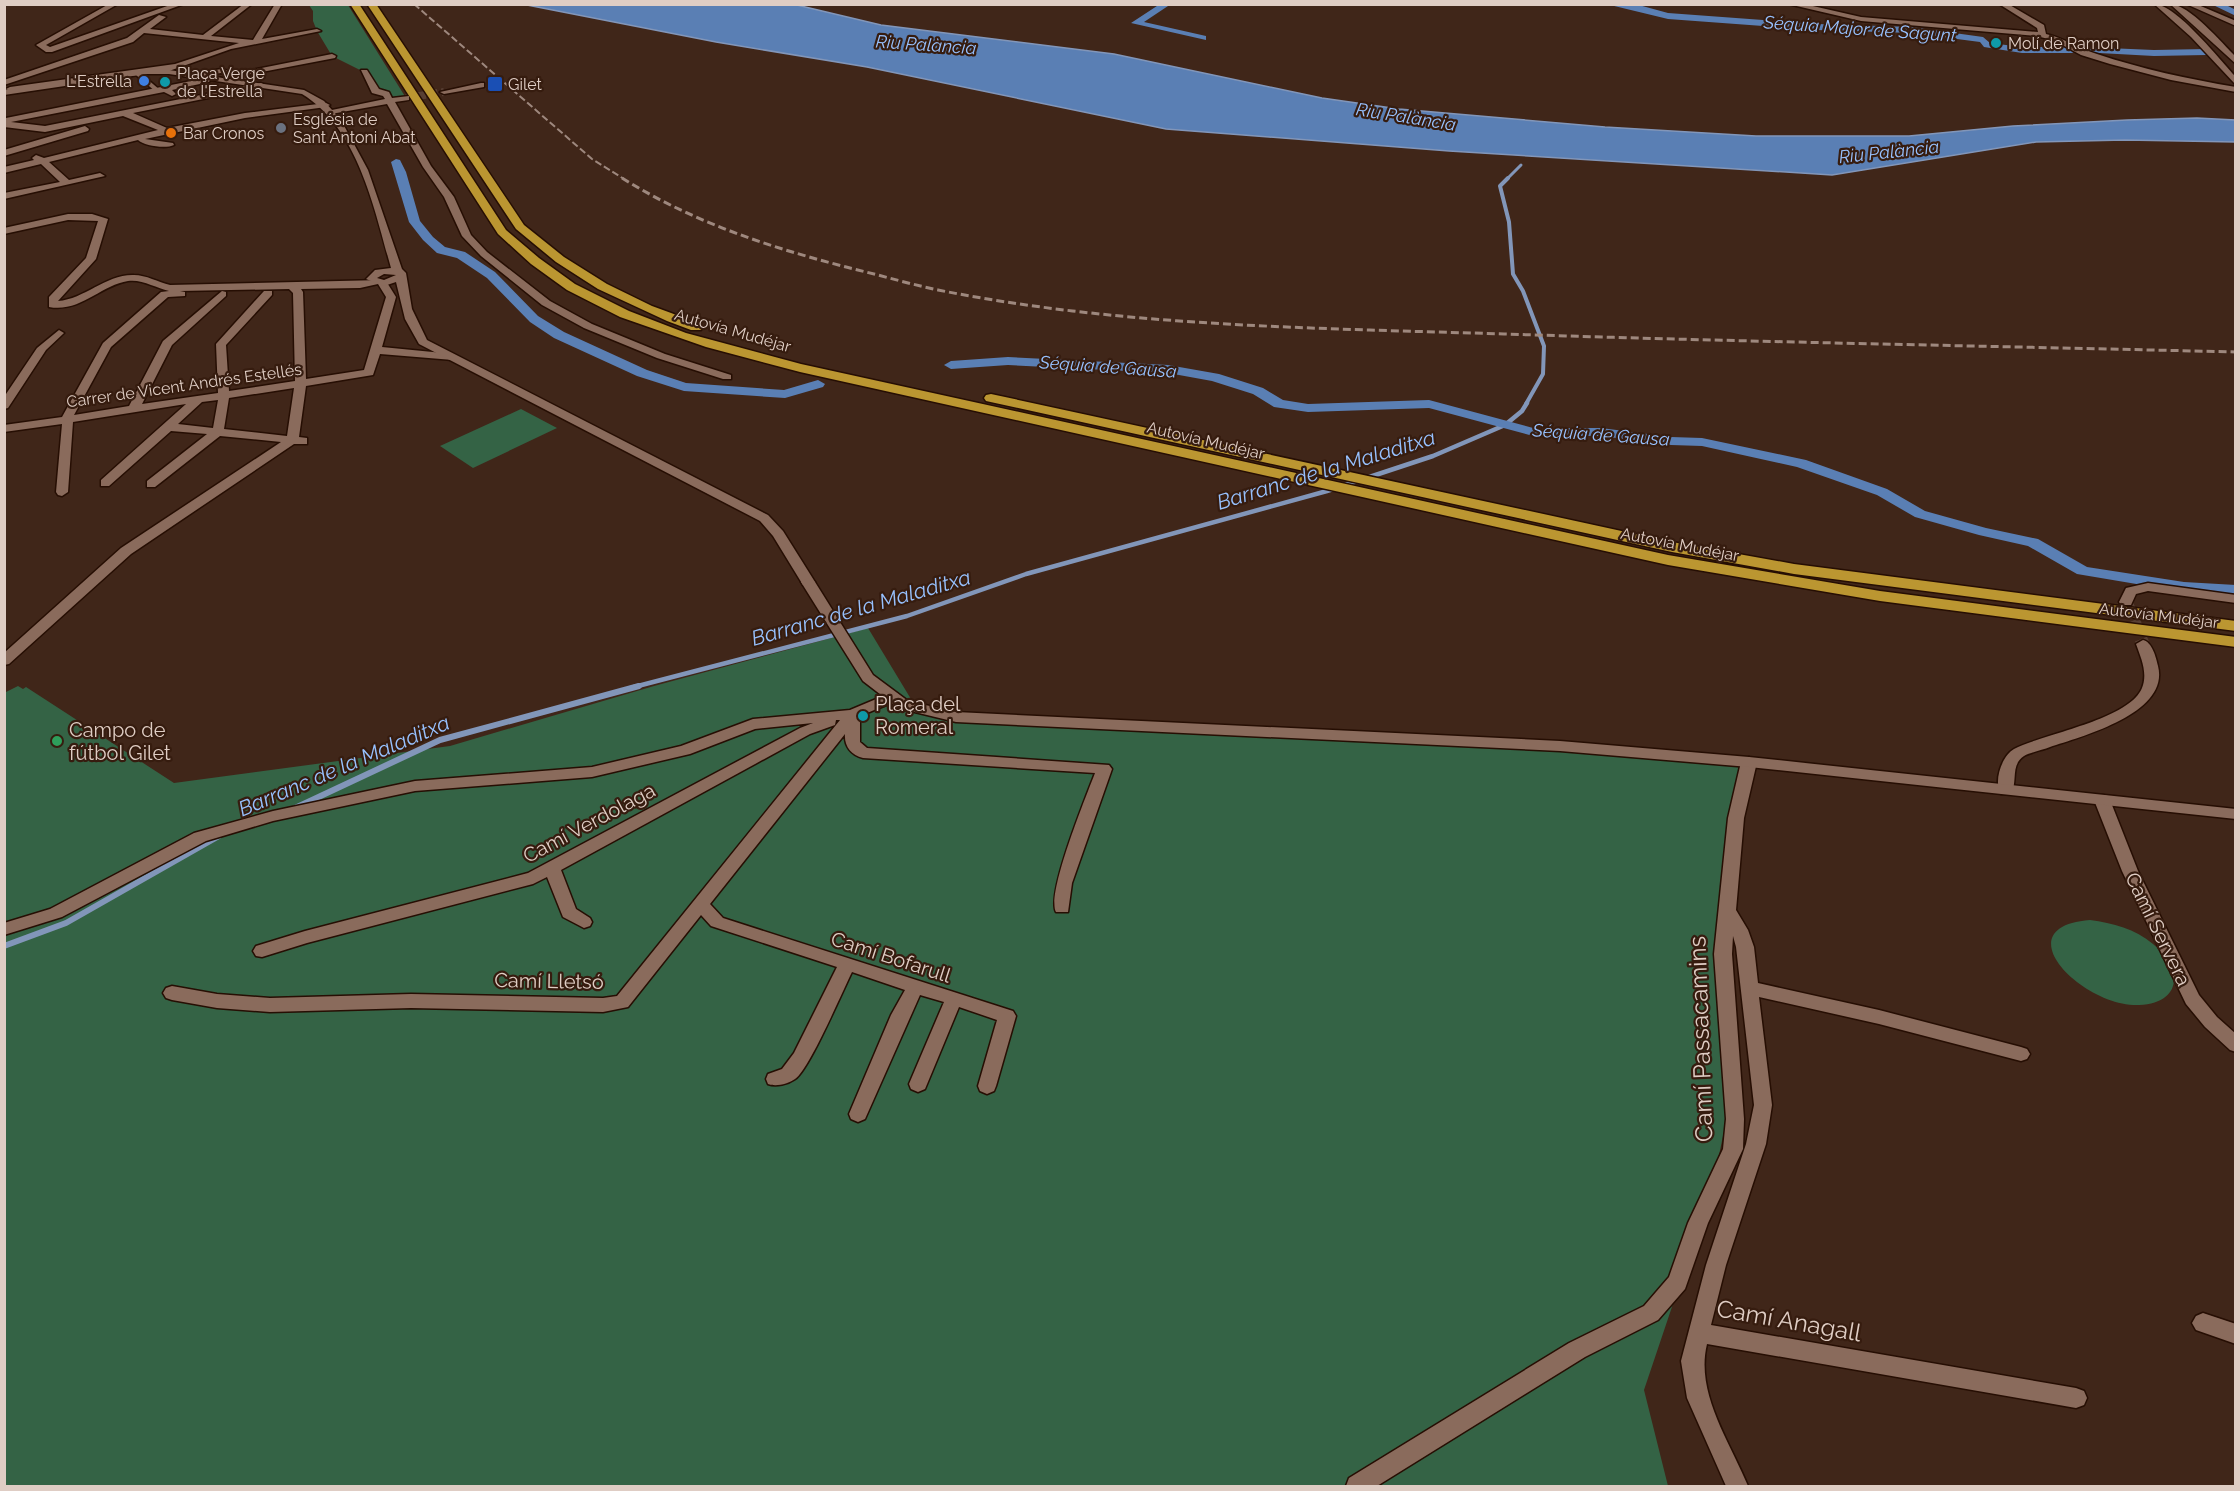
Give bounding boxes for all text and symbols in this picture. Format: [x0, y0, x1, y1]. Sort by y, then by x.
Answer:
water label: Séquia Major de Sagunt [1762, 11, 1957, 46]
water label: Riu Palància [875, 31, 977, 59]
place label: Molí de Ramon [2008, 34, 2119, 53]
marker: Molí de Ramon [1989, 36, 2003, 50]
place label: Plaça Verge de l'Estrella [177, 64, 265, 101]
place label: L'Estrella [66, 72, 132, 91]
marker: L'Estrella [137, 74, 151, 88]
marker: Plaça Verge de l'Estrella [158, 75, 172, 89]
marker: Gilet [486, 75, 504, 93]
place label: Gilet [508, 75, 543, 94]
water label: Riu Palància [1355, 98, 1458, 135]
place label: Església de Sant Antoni Abat [293, 110, 416, 147]
marker: Església de Sant Antoni Abat [274, 121, 288, 135]
place label: Bar Cronos [183, 124, 264, 143]
marker: Bar Cronos [164, 126, 178, 140]
water label: Riu Palància [1838, 136, 1940, 167]
street label: Autovía Mudéjar [672, 305, 794, 356]
water label: Séquia de Gausa [1038, 351, 1178, 382]
street label: Carrer de Vicent Andrés Estellés [65, 360, 303, 411]
street label: Autovía Mudéjar [1145, 418, 1267, 463]
water label: Séquia de Gausa [1531, 419, 1671, 450]
water label: Barranc de la Maladitxa [1214, 424, 1438, 515]
street label: Autovía Mudéjar [1619, 524, 1741, 565]
water label: Barranc de la Maladitxa [748, 564, 973, 651]
street label: Autovía Mudéjar [2098, 599, 2220, 632]
place label: Plaça del Romeral [875, 692, 961, 739]
marker: Plaça del Romeral [856, 709, 870, 723]
water label: Barranc de la Maladitxa [234, 710, 453, 821]
place label: Campo de fútbol Gilet [69, 718, 171, 765]
marker: Campo de fútbol Gilet [50, 734, 64, 748]
street label: Camí Verdolaga [519, 778, 659, 868]
street label: Camí Servera [2120, 868, 2196, 990]
street label: Camí Bofarull [828, 926, 955, 988]
street label: Camí Passacamins [1682, 935, 1719, 1143]
street label: Camí Lletsó [494, 968, 604, 994]
street label: Camí Anagall [1714, 1294, 1864, 1348]

